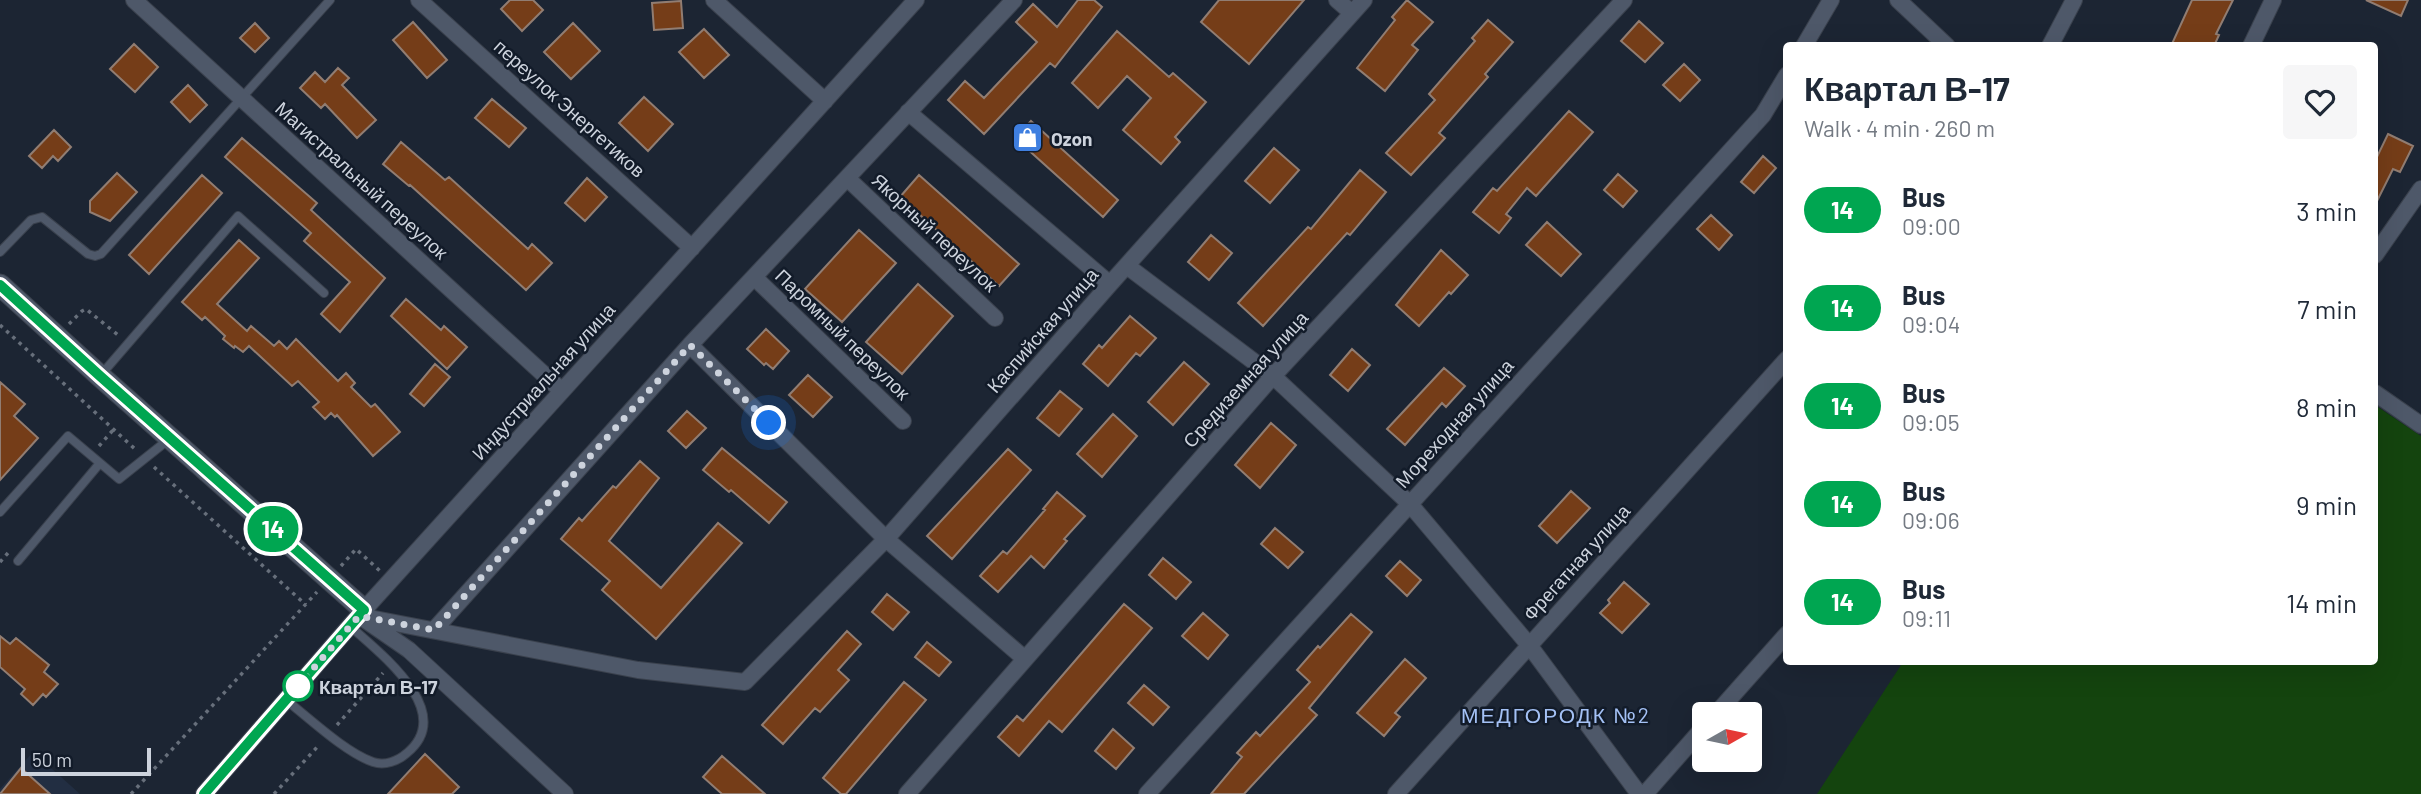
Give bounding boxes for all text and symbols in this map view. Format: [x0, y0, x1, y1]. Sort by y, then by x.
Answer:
street label: переулок Энергетиков [490, 34, 650, 182]
button: heart [2283, 65, 2357, 139]
text: Квартал В-17 [1804, 68, 2010, 108]
street label: Магистральный переулок [271, 96, 453, 264]
text: Walk · 4 min · 260 m [1804, 114, 1995, 142]
shop icon: Ozon [1011, 121, 1045, 155]
place label: Ozon [1051, 127, 1093, 150]
street label: Якорный переулок [868, 168, 1003, 296]
text: Bus [1902, 181, 1945, 212]
text: 14 [1831, 195, 1854, 224]
text: 3 min [2296, 195, 2357, 226]
text: 09:00 [1902, 212, 1961, 240]
street label: Каспийская улица [982, 263, 1103, 397]
street label: Паромный переулок [771, 264, 916, 405]
text: Bus [1902, 279, 1945, 310]
text: 14 [1831, 293, 1854, 322]
text: 7 min [2297, 293, 2357, 324]
street label: Индустриальная улица [467, 298, 620, 464]
street label: Средиземная улица [1178, 306, 1313, 452]
text: 09:04 [1902, 310, 1960, 338]
street label: Мореходная улица [1390, 354, 1518, 492]
text: Bus [1902, 377, 1945, 408]
text: 14 [1831, 391, 1854, 420]
text: 8 min [2296, 391, 2357, 422]
your location [751, 405, 786, 440]
text: 09:05 [1902, 408, 1960, 436]
text: Bus [1902, 475, 1945, 506]
text: 14 [1831, 489, 1854, 518]
text: 9 min [2296, 489, 2357, 520]
street label: Фрегатная улица [1518, 499, 1634, 625]
line badge: 14 [242, 506, 304, 552]
text: 09:06 [1902, 506, 1960, 534]
text: 14 [261, 514, 285, 543]
text: Bus [1902, 573, 1945, 604]
text: 14 [1831, 587, 1854, 616]
text: 14 min [2286, 587, 2357, 618]
text: 09:11 [1902, 604, 1951, 632]
marker: Квартал В-17 [283, 671, 313, 701]
place label: Квартал В-17 [319, 675, 438, 698]
district label: МЕДГОРОДК №2 [1461, 702, 1651, 727]
north arrow [1692, 702, 1762, 772]
map controls [1692, 702, 1762, 772]
scale bar [21, 745, 150, 777]
text: 50 m [32, 748, 72, 771]

